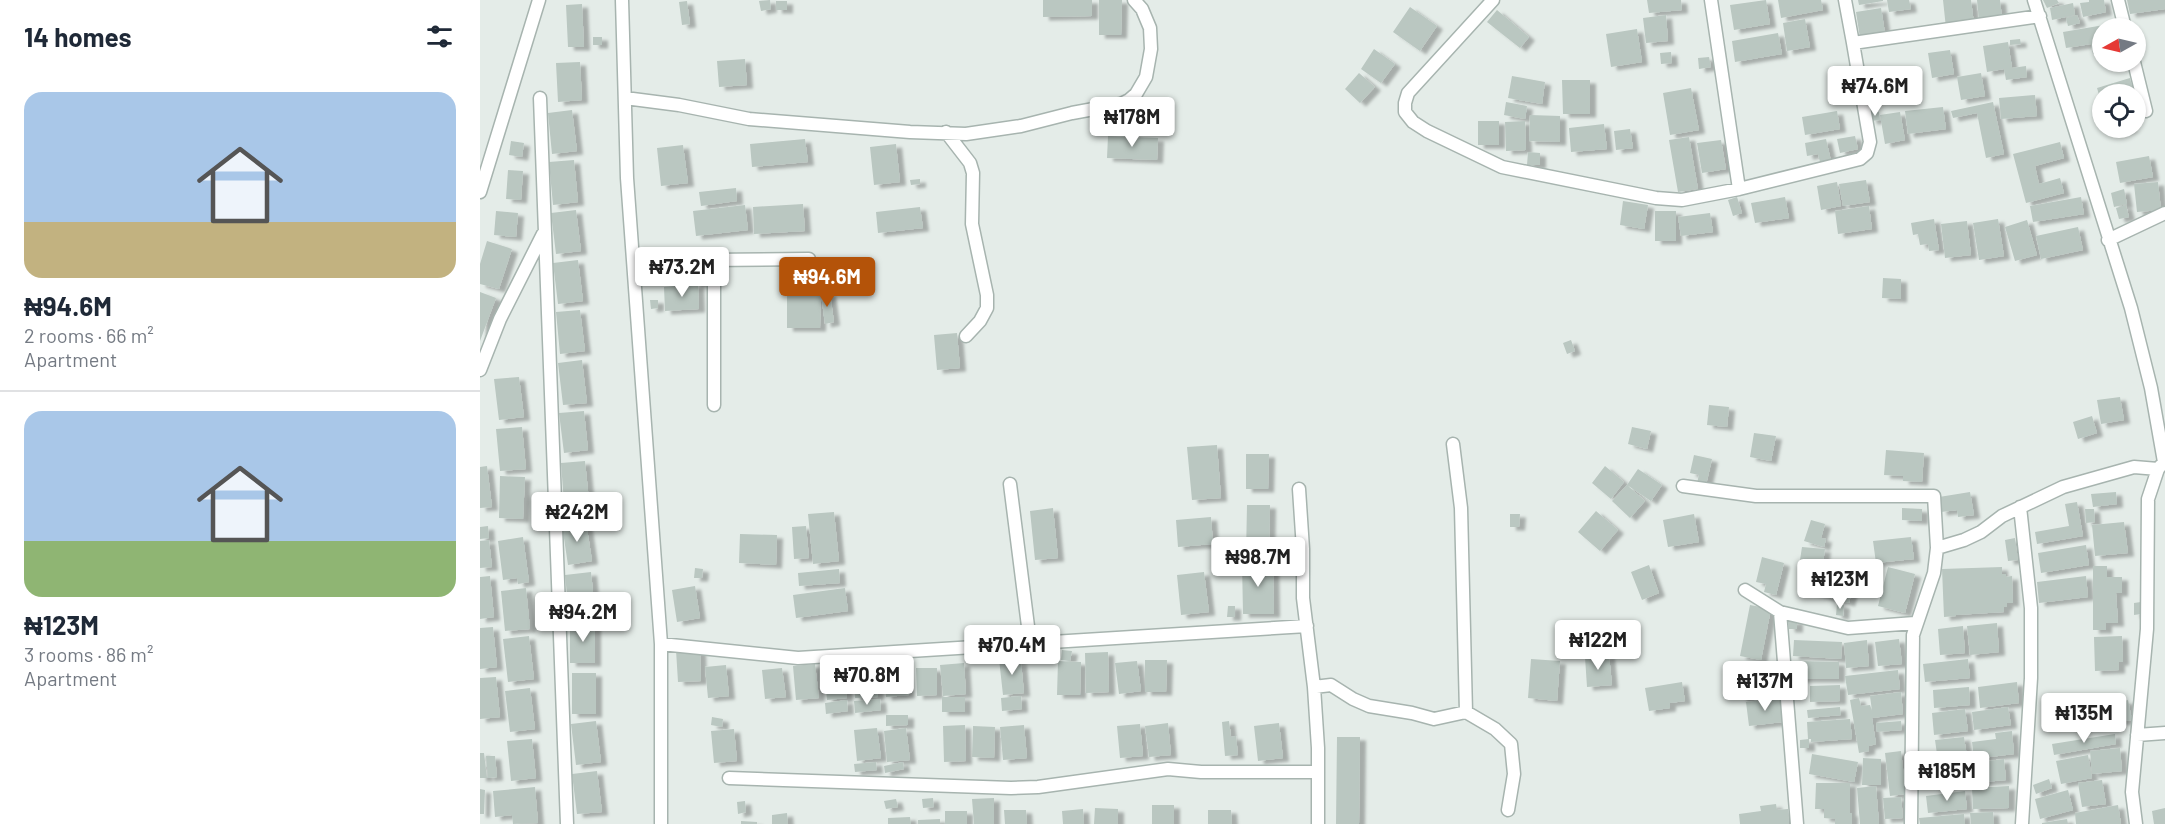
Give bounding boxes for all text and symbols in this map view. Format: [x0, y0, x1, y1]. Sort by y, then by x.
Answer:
north arrow [2092, 18, 2146, 72]
map controls [2092, 18, 2146, 138]
icon: filters [423, 20, 456, 53]
text: 14 homes [24, 21, 131, 52]
pin: ₦74.6M [1826, 66, 1924, 117]
text: ₦74.6M [1842, 73, 1908, 97]
button: locate [2092, 84, 2146, 138]
pin: ₦178M [1090, 97, 1174, 148]
text: ₦178M [1104, 104, 1160, 128]
icon: home [186, 131, 294, 239]
pin: ₦73.2M [633, 247, 731, 298]
text: ₦73.2M [649, 254, 715, 278]
pin: ₦94.6M [778, 257, 876, 308]
text: ₦94.6M [793, 264, 861, 288]
text: ₦94.6M [24, 290, 112, 321]
text: 2 rooms · 66 m² [24, 323, 154, 347]
text: Apartment [24, 347, 117, 371]
icon: home [186, 450, 294, 558]
pin: ₦242M [535, 492, 619, 543]
text: ₦242M [545, 499, 609, 523]
pin: ₦98.7M [1209, 537, 1307, 588]
text: ₦98.7M [1225, 544, 1291, 568]
pin: ₦123M [1798, 559, 1882, 610]
text: ₦123M [1811, 566, 1869, 590]
pin: ₦94.2M [534, 592, 632, 643]
text: ₦94.2M [549, 599, 617, 623]
text: ₦123M [24, 609, 99, 640]
pin: ₦122M [1556, 620, 1640, 671]
pin: ₦70.4M [963, 625, 1061, 676]
text: ₦122M [1569, 627, 1627, 651]
text: ₦70.4M [978, 632, 1046, 656]
text: 3 rooms · 86 m² [24, 642, 153, 666]
pin: ₦70.8M [818, 655, 916, 706]
pin: ₦137M [1723, 661, 1807, 712]
text: ₦70.8M [834, 662, 900, 686]
text: Apartment [24, 666, 117, 690]
text: ₦137M [1737, 668, 1793, 692]
pin: ₦135M [2042, 693, 2126, 744]
text: ₦135M [2055, 700, 2113, 724]
pin: ₦185M [1905, 751, 1989, 802]
text: ₦185M [1918, 758, 1976, 782]

